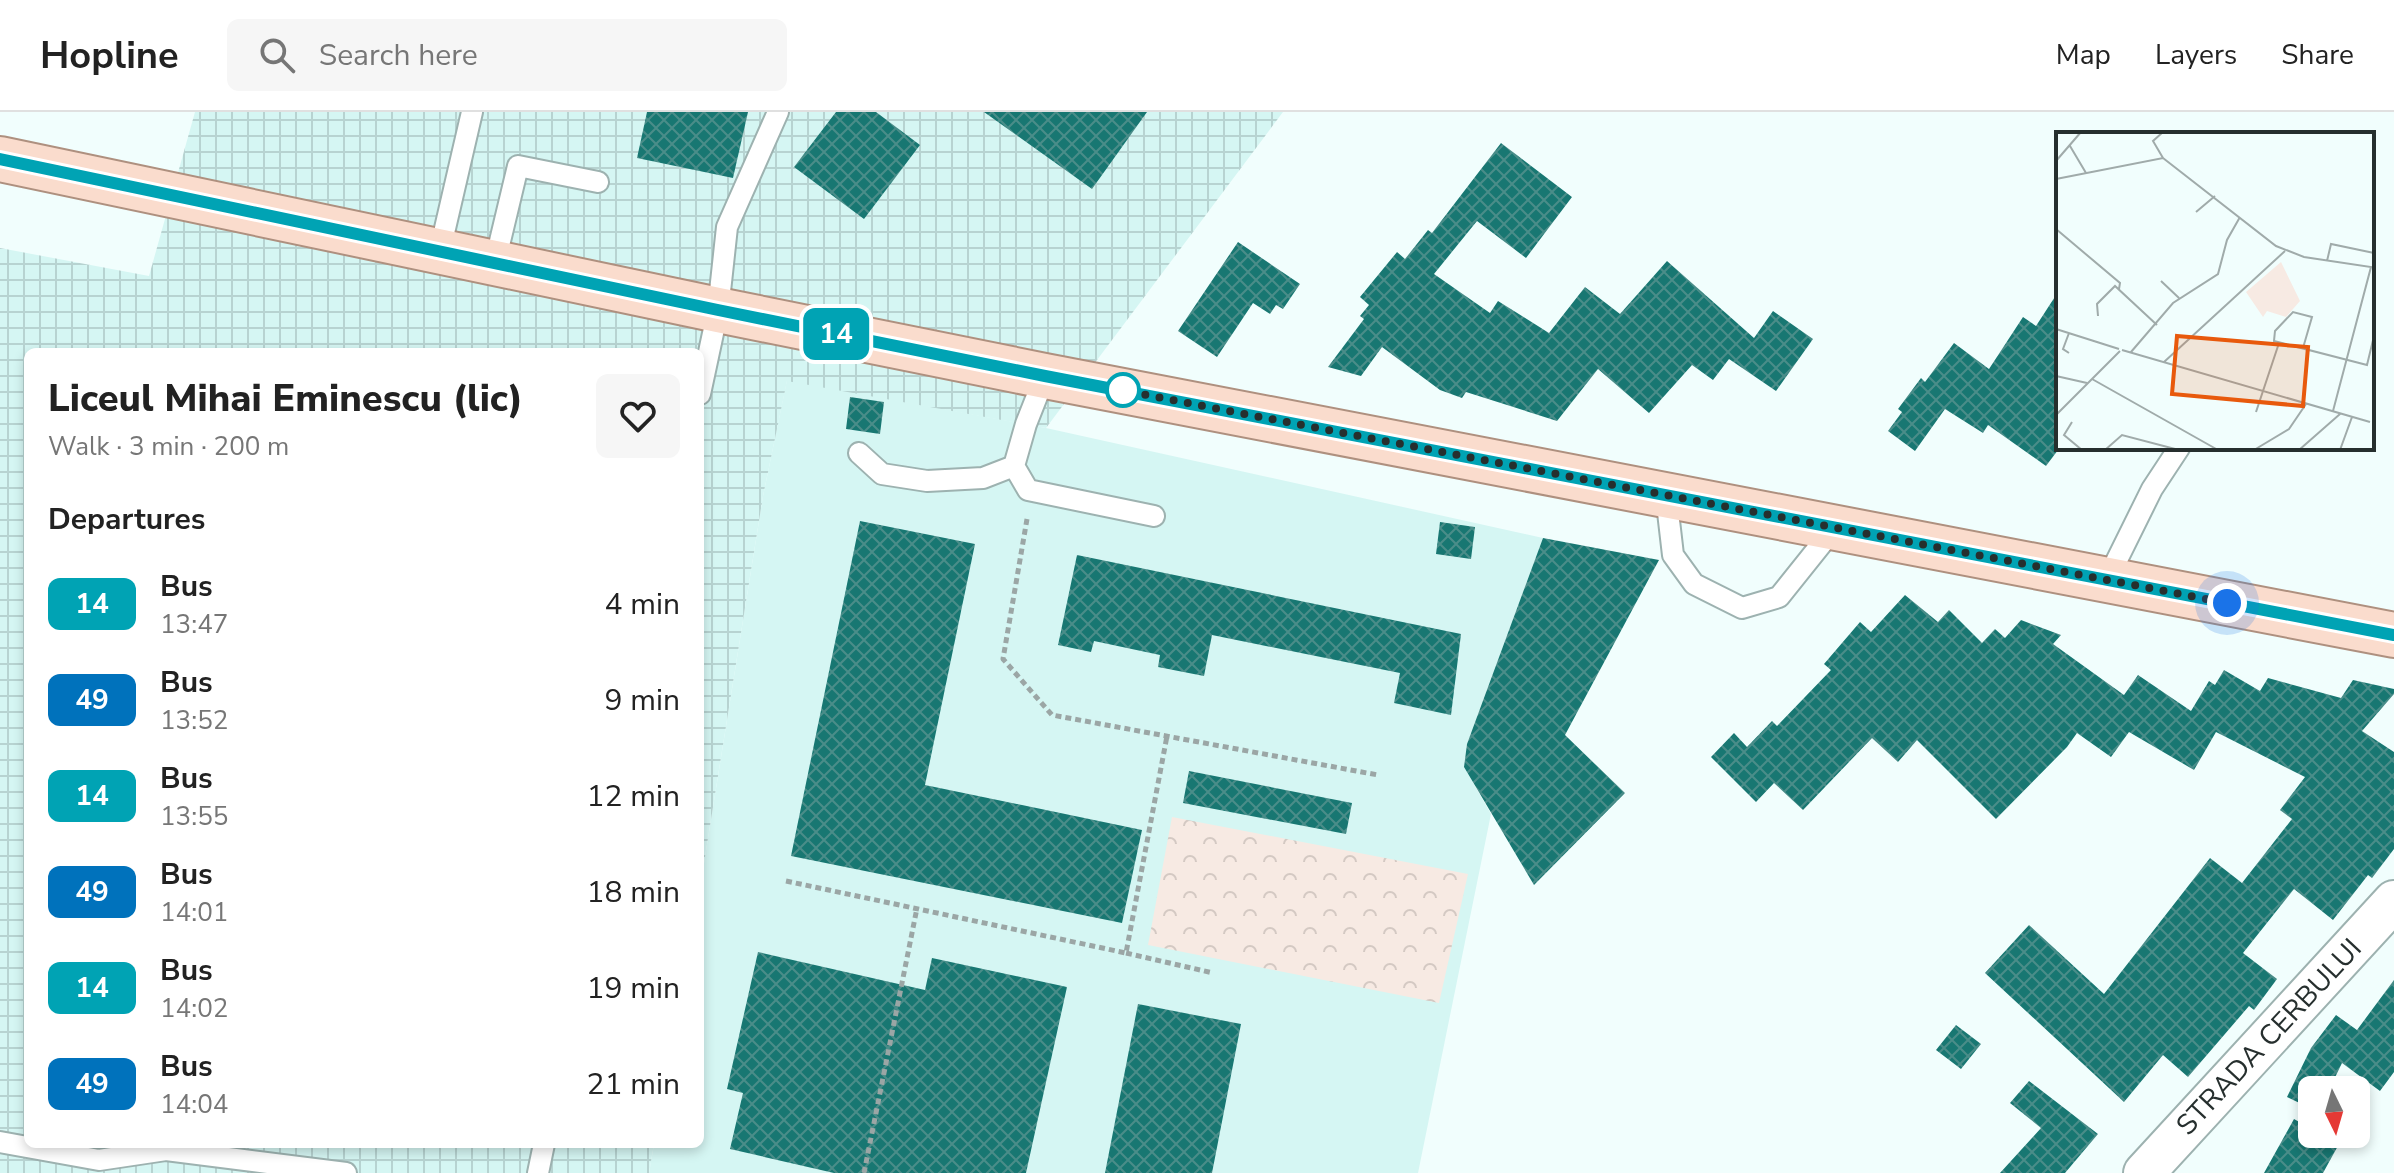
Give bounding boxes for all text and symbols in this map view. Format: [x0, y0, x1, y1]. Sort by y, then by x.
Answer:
search box [227, 19, 787, 91]
text: Hopline [40, 30, 179, 81]
icon: search [255, 33, 299, 77]
text: Search here [319, 35, 478, 76]
text: Map [2056, 36, 2111, 74]
text: Layers [2155, 36, 2237, 74]
text: Share [2281, 36, 2354, 74]
inset map [2056, 132, 2374, 450]
line badge: 14 [800, 308, 872, 360]
text: 14 [819, 315, 853, 353]
text: Liceul Mihai Eminescu (lic) [48, 373, 523, 424]
unlabelled marker [1106, 373, 1140, 407]
button: heart [596, 374, 680, 458]
text: Walk · 3 min · 200 m [48, 429, 289, 464]
text: Departures [48, 499, 205, 540]
text: Bus [160, 566, 213, 607]
your location [2207, 583, 2247, 623]
text: 4 min [605, 584, 680, 625]
text: 14 [75, 585, 109, 623]
text: 13:47 [160, 607, 228, 642]
text: Bus [160, 662, 213, 703]
text: 9 min [605, 680, 680, 721]
text: 49 [75, 681, 109, 719]
text: 13:52 [160, 703, 228, 738]
text: Bus [160, 758, 213, 799]
text: 12 min [587, 776, 680, 817]
text: 14 [75, 777, 109, 815]
text: 13:55 [160, 799, 228, 834]
text: Bus [160, 854, 213, 895]
text: 18 min [587, 872, 680, 913]
text: 49 [75, 873, 109, 911]
text: 14:01 [160, 895, 228, 930]
street label: STRADA CERBULUI [2168, 931, 2370, 1143]
text: Bus [160, 950, 213, 991]
text: 19 min [587, 968, 680, 1009]
text: 14 [75, 969, 109, 1007]
text: 14:02 [160, 991, 228, 1026]
text: Bus [160, 1046, 213, 1087]
text: 21 min [587, 1064, 680, 1105]
text: 49 [75, 1065, 109, 1103]
north arrow [2298, 1076, 2370, 1148]
map controls [2298, 1076, 2370, 1148]
text: 14:04 [160, 1087, 228, 1122]

